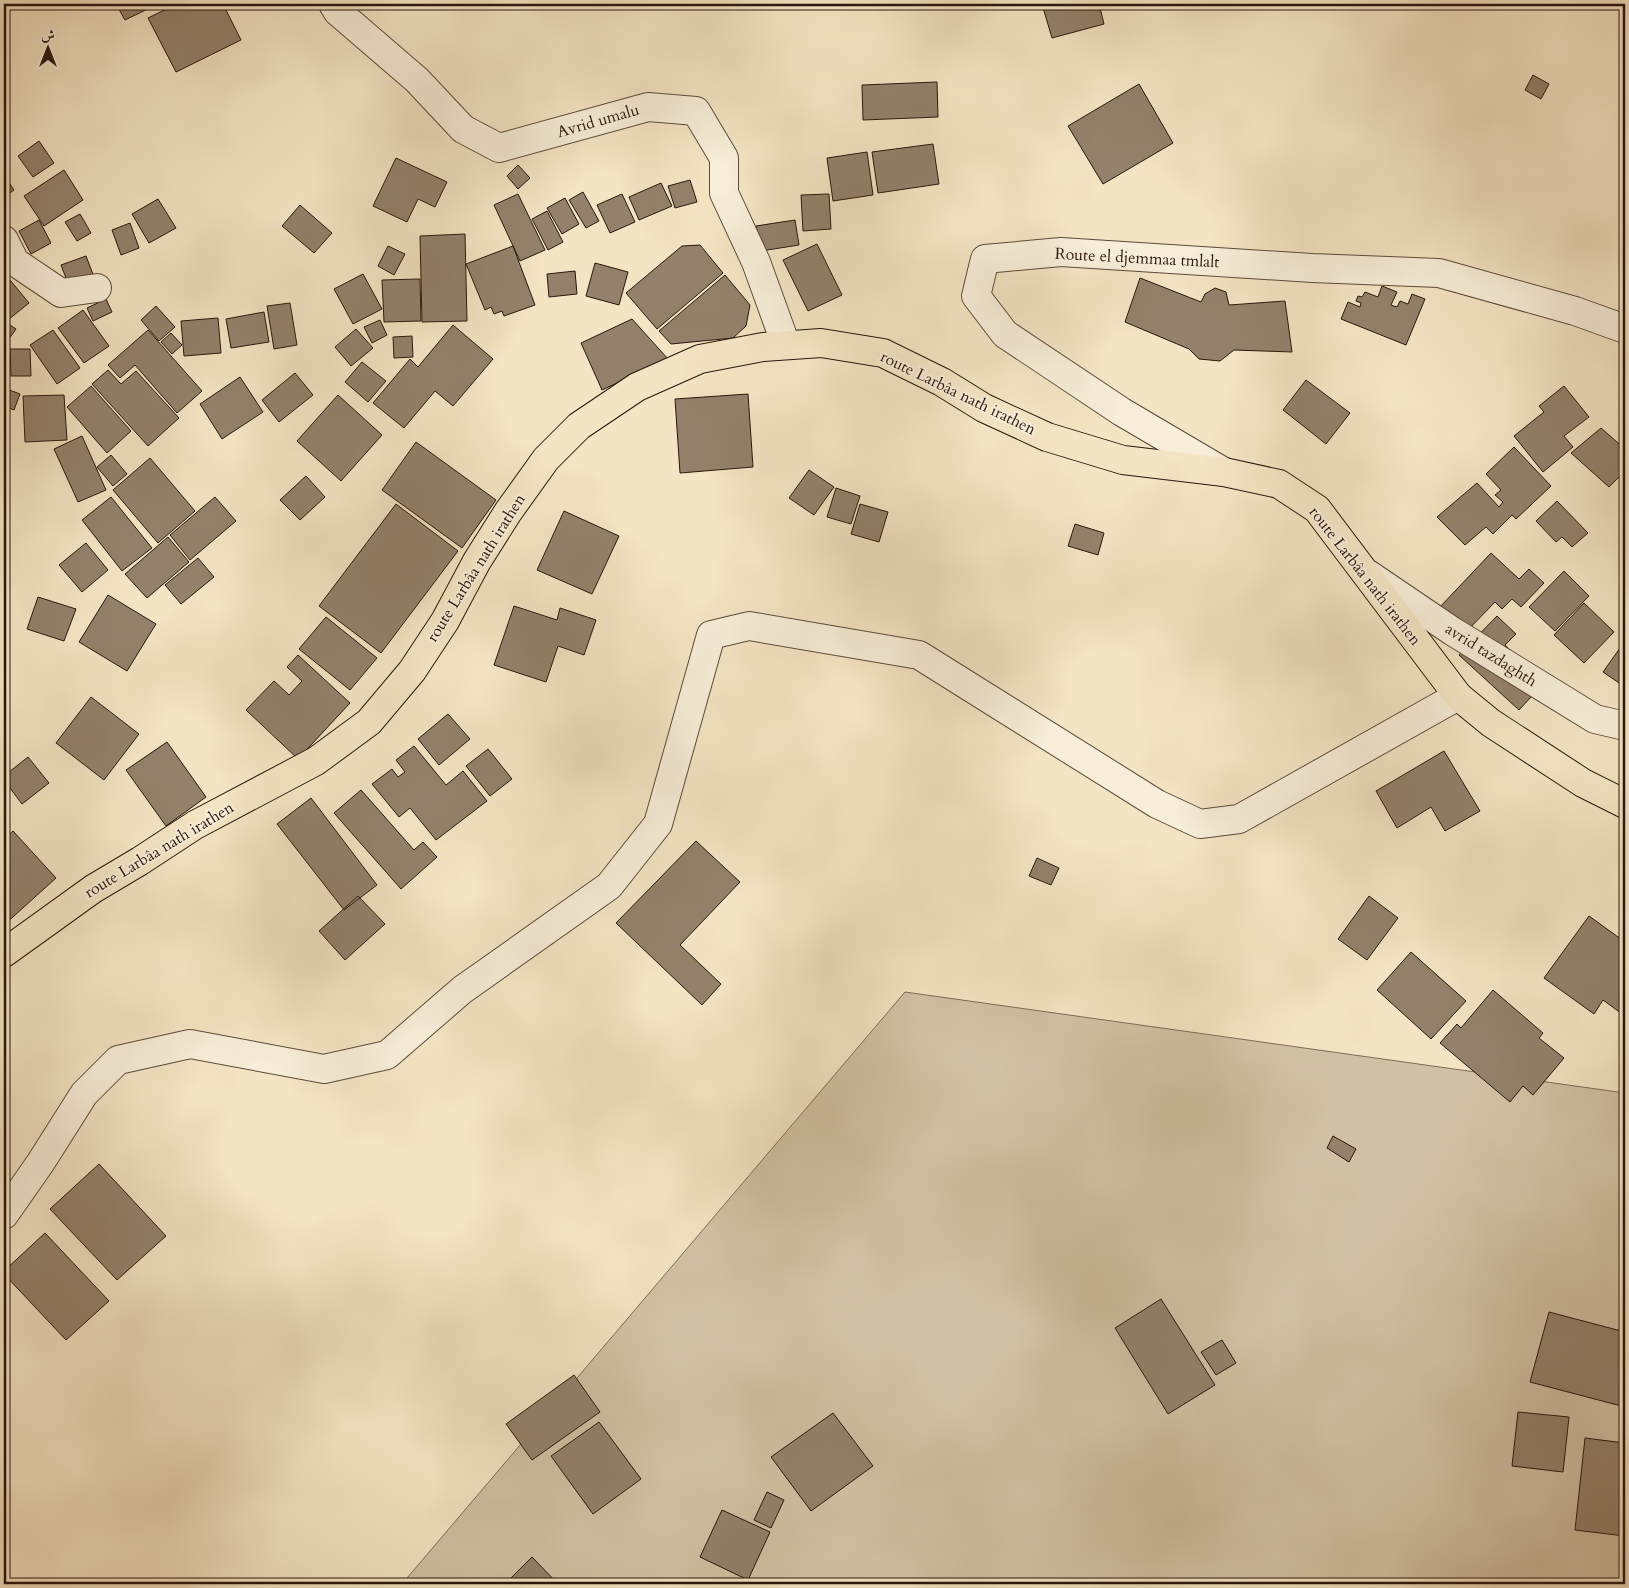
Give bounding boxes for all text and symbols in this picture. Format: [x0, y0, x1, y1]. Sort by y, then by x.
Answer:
north arrow [22, 22, 72, 72]
text: ش [41, 26, 55, 45]
street label: Avrid umalu [554, 99, 642, 143]
street label: Route el djemmaa tmlalt [1054, 243, 1220, 273]
street label: route Larbâa nath irathen [877, 346, 1039, 440]
street label: route Larbâa nath irathen [421, 490, 531, 646]
street label: route Larbâa nath irathen [1304, 502, 1426, 650]
street label: avrid tazdaghth [1441, 618, 1541, 692]
street label: route Larbâa nath irathen [80, 797, 238, 903]

